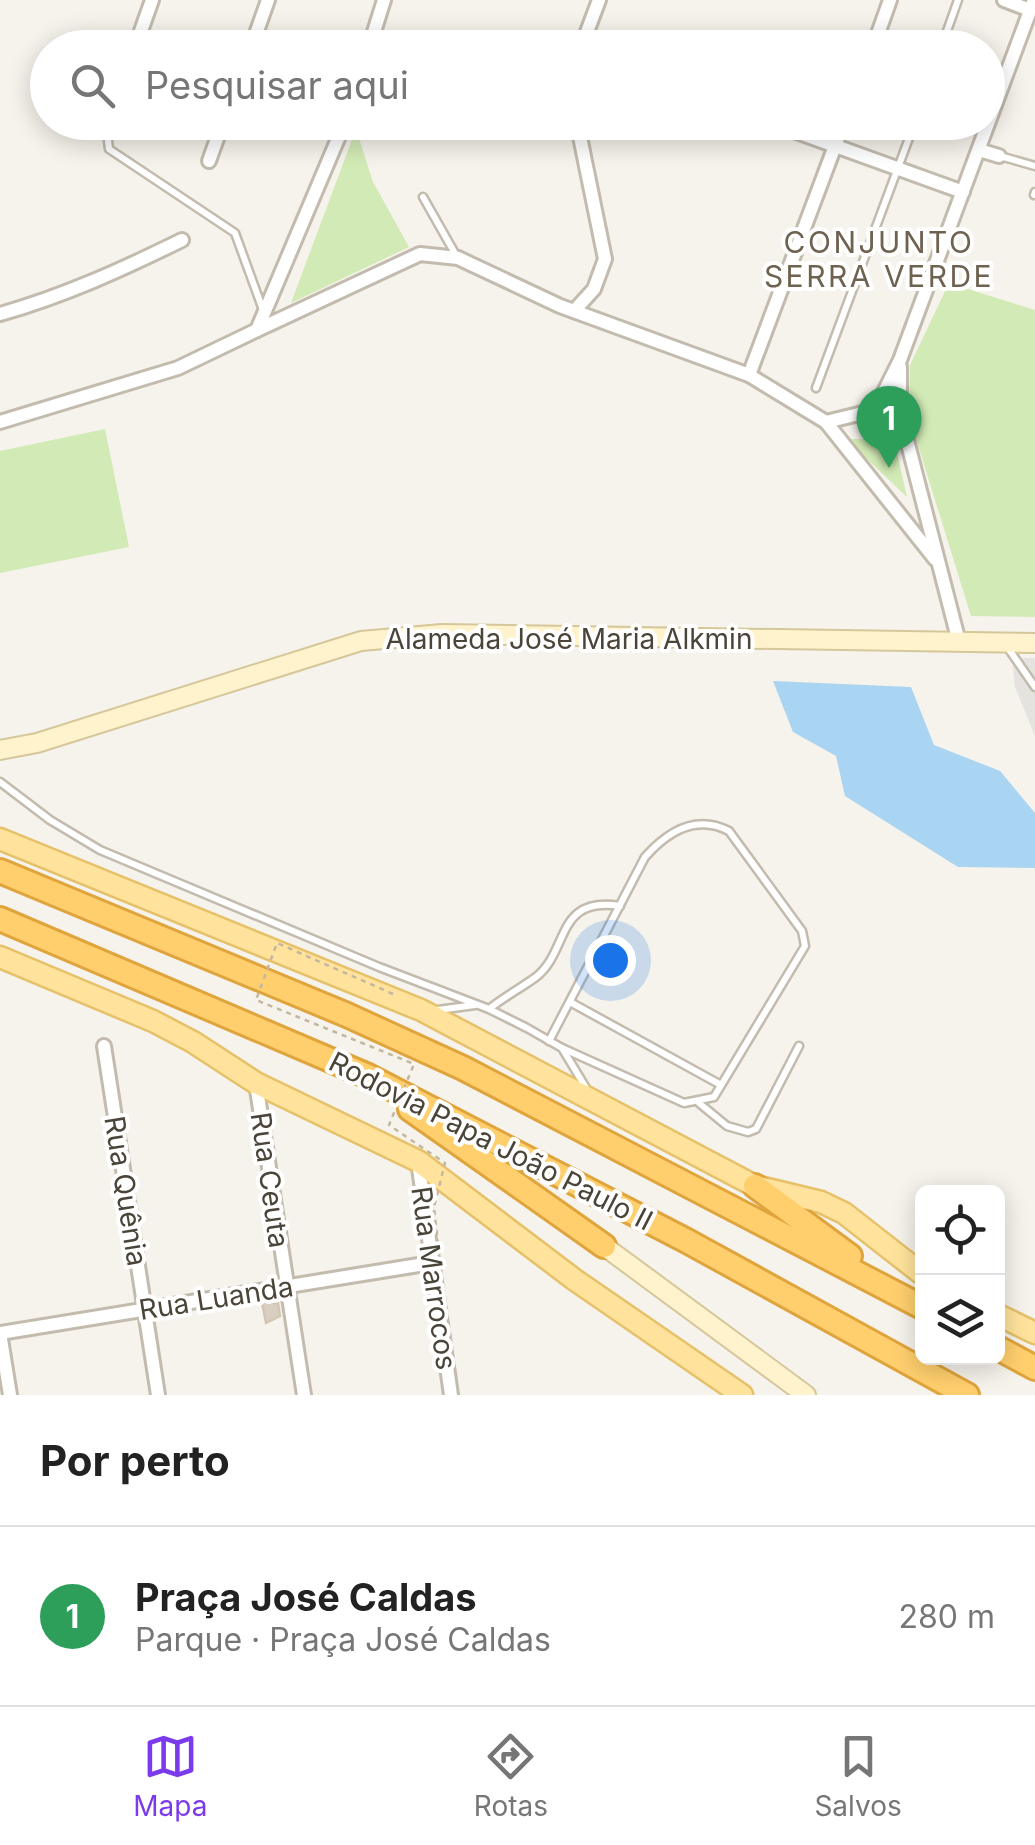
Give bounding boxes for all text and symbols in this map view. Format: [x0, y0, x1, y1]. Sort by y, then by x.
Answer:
search box [30, 30, 1005, 140]
icon: search [65, 58, 120, 113]
text: Pesquisar aqui [145, 62, 409, 108]
district label: CONJUNTO SERRA VERDE [764, 224, 994, 294]
pin: 1 [856, 386, 922, 468]
street label: Alameda José Maria Alkmin [386, 622, 752, 656]
your location [585, 935, 636, 986]
street label: Rodovia Papa João Paulo II [324, 1044, 658, 1238]
street label: Rua Ceuta [244, 1110, 296, 1250]
street label: Rua Quênia [97, 1114, 155, 1268]
street label: Rua Marrocos [404, 1184, 464, 1372]
map controls [915, 1185, 1005, 1365]
button: locate [915, 1185, 1005, 1275]
street label: Rua Luanda [136, 1269, 296, 1327]
button: layers [915, 1275, 1005, 1365]
text: Por perto [40, 1435, 230, 1486]
text: Praça José Caldas [135, 1574, 477, 1620]
text: 1 [66, 1597, 79, 1636]
text: 280 m [898, 1597, 995, 1636]
text: Parque · Praça José Caldas [135, 1620, 551, 1659]
tab: Mapa [133, 1729, 207, 1823]
tab: Rotas [474, 1729, 548, 1823]
tab: Salvos [814, 1729, 902, 1823]

